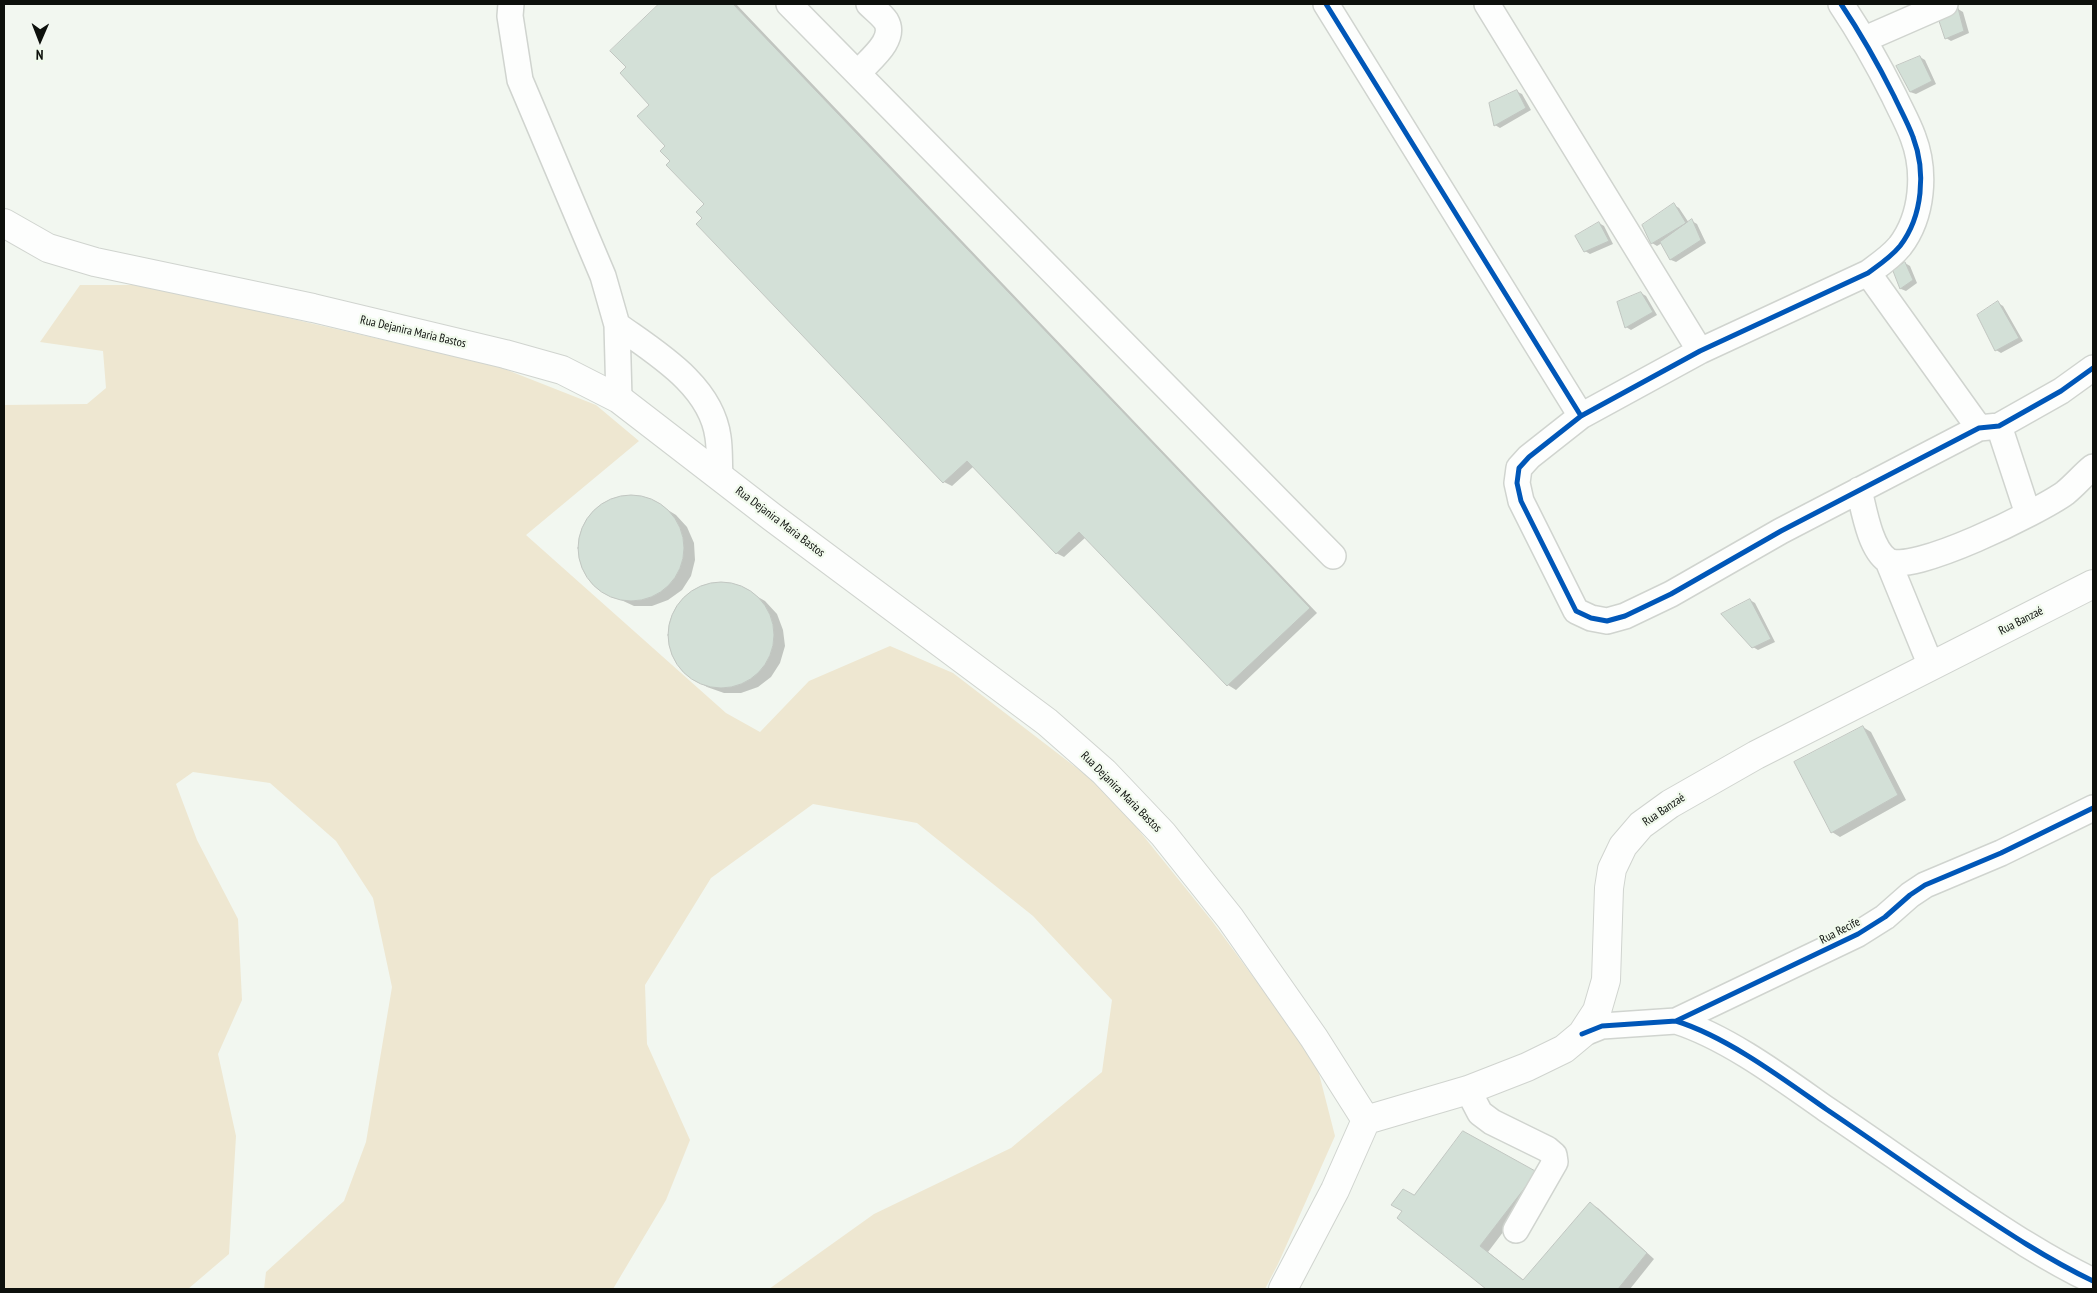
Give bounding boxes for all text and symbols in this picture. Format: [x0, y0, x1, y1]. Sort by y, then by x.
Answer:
north arrow [15, 15, 65, 65]
text: N [36, 46, 44, 64]
street label: Rua Dejanira Maria Bastos [359, 313, 467, 351]
street label: Rua Dejanira Maria Bastos [733, 484, 827, 560]
street label: Rua Banzaé [1996, 604, 2046, 638]
street label: Rua Dejanira Maria Bastos [1078, 749, 1164, 835]
street label: Rua Banzaé [1640, 791, 1688, 829]
street label: Rua Recife [1817, 915, 1863, 947]

